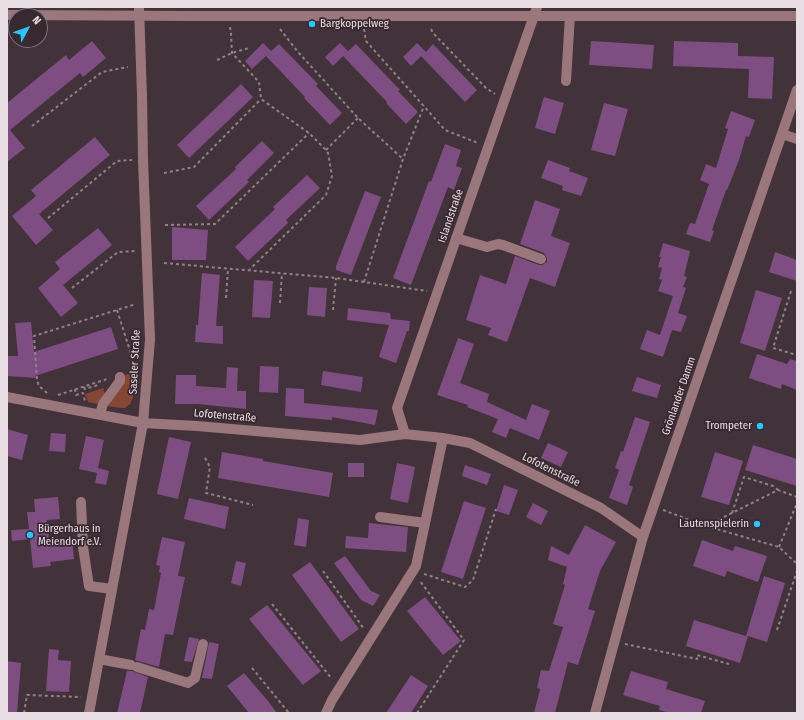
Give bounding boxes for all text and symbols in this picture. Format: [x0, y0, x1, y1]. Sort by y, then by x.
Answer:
north arrow [8, 8, 48, 48]
text: N [30, 14, 44, 27]
place label: Bargkoppelweg [320, 17, 389, 31]
marker: Bargkoppelweg [307, 19, 317, 29]
street label: Islandstraße [436, 187, 466, 245]
street label: Saseler Straße [127, 329, 143, 395]
street label: Grönlander Damm [659, 355, 699, 437]
street label: Lofotenstraße [193, 407, 257, 425]
place label: Trompeter [705, 419, 752, 433]
marker: Trompeter [755, 421, 765, 431]
street label: Lofotenstraße [520, 450, 582, 490]
place label: Lautenspielerin [679, 517, 749, 531]
marker: Lautenspielerin [752, 519, 762, 529]
place label: Bürgerhaus in Meiendorf e.V. [38, 522, 101, 548]
marker: Bürgerhaus in Meiendorf e.V. [25, 530, 35, 540]

